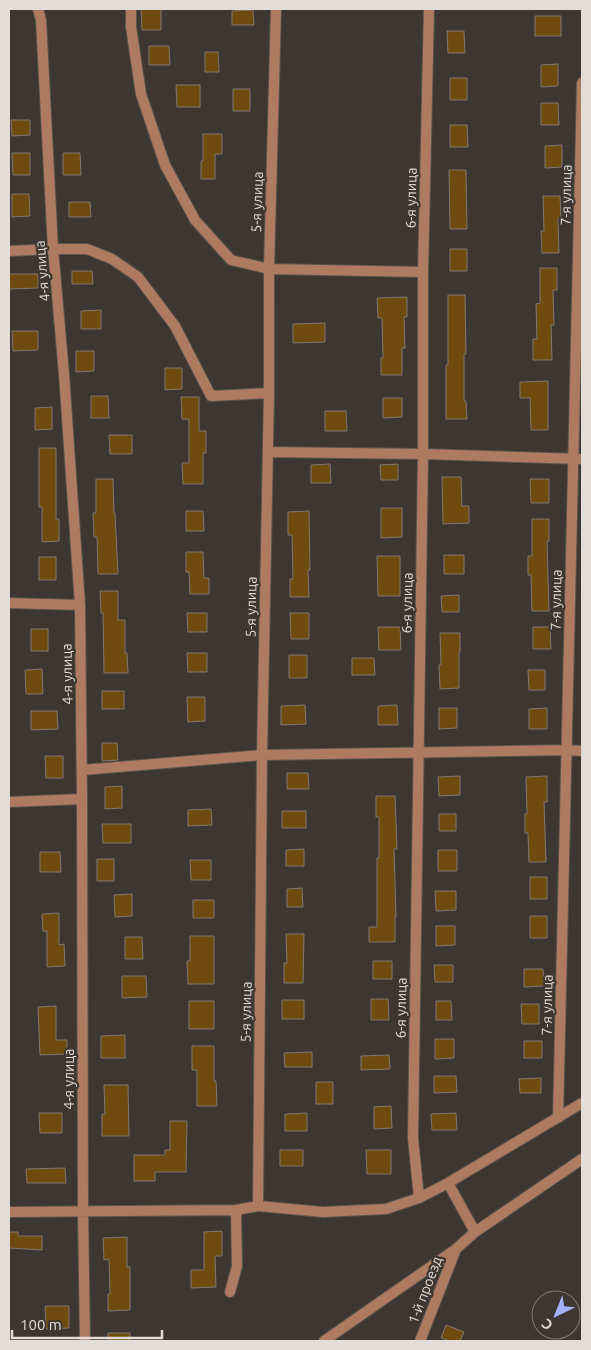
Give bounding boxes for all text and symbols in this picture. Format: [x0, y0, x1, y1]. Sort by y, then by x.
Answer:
street label: 7-я улица [557, 164, 575, 226]
street label: 6-я улица [402, 167, 420, 229]
street label: 5-я улица [248, 171, 266, 233]
street label: 4-я улица [31, 240, 53, 302]
street label: 7-я улица [547, 569, 565, 631]
street label: 6-я улица [398, 572, 416, 634]
street label: 5-я улица [242, 576, 260, 638]
street label: 4-я улица [58, 643, 76, 705]
street label: 7-я улица [538, 974, 556, 1036]
street label: 6-я улица [392, 977, 410, 1039]
street label: 5-я улица [237, 981, 255, 1043]
street label: 4-я улица [61, 1048, 77, 1110]
street label: 1-й проезд [405, 1254, 445, 1326]
north arrow [531, 1290, 581, 1340]
scale bar [12, 1308, 162, 1340]
text: 100 m [20, 1316, 62, 1333]
text: С [538, 1316, 556, 1333]

